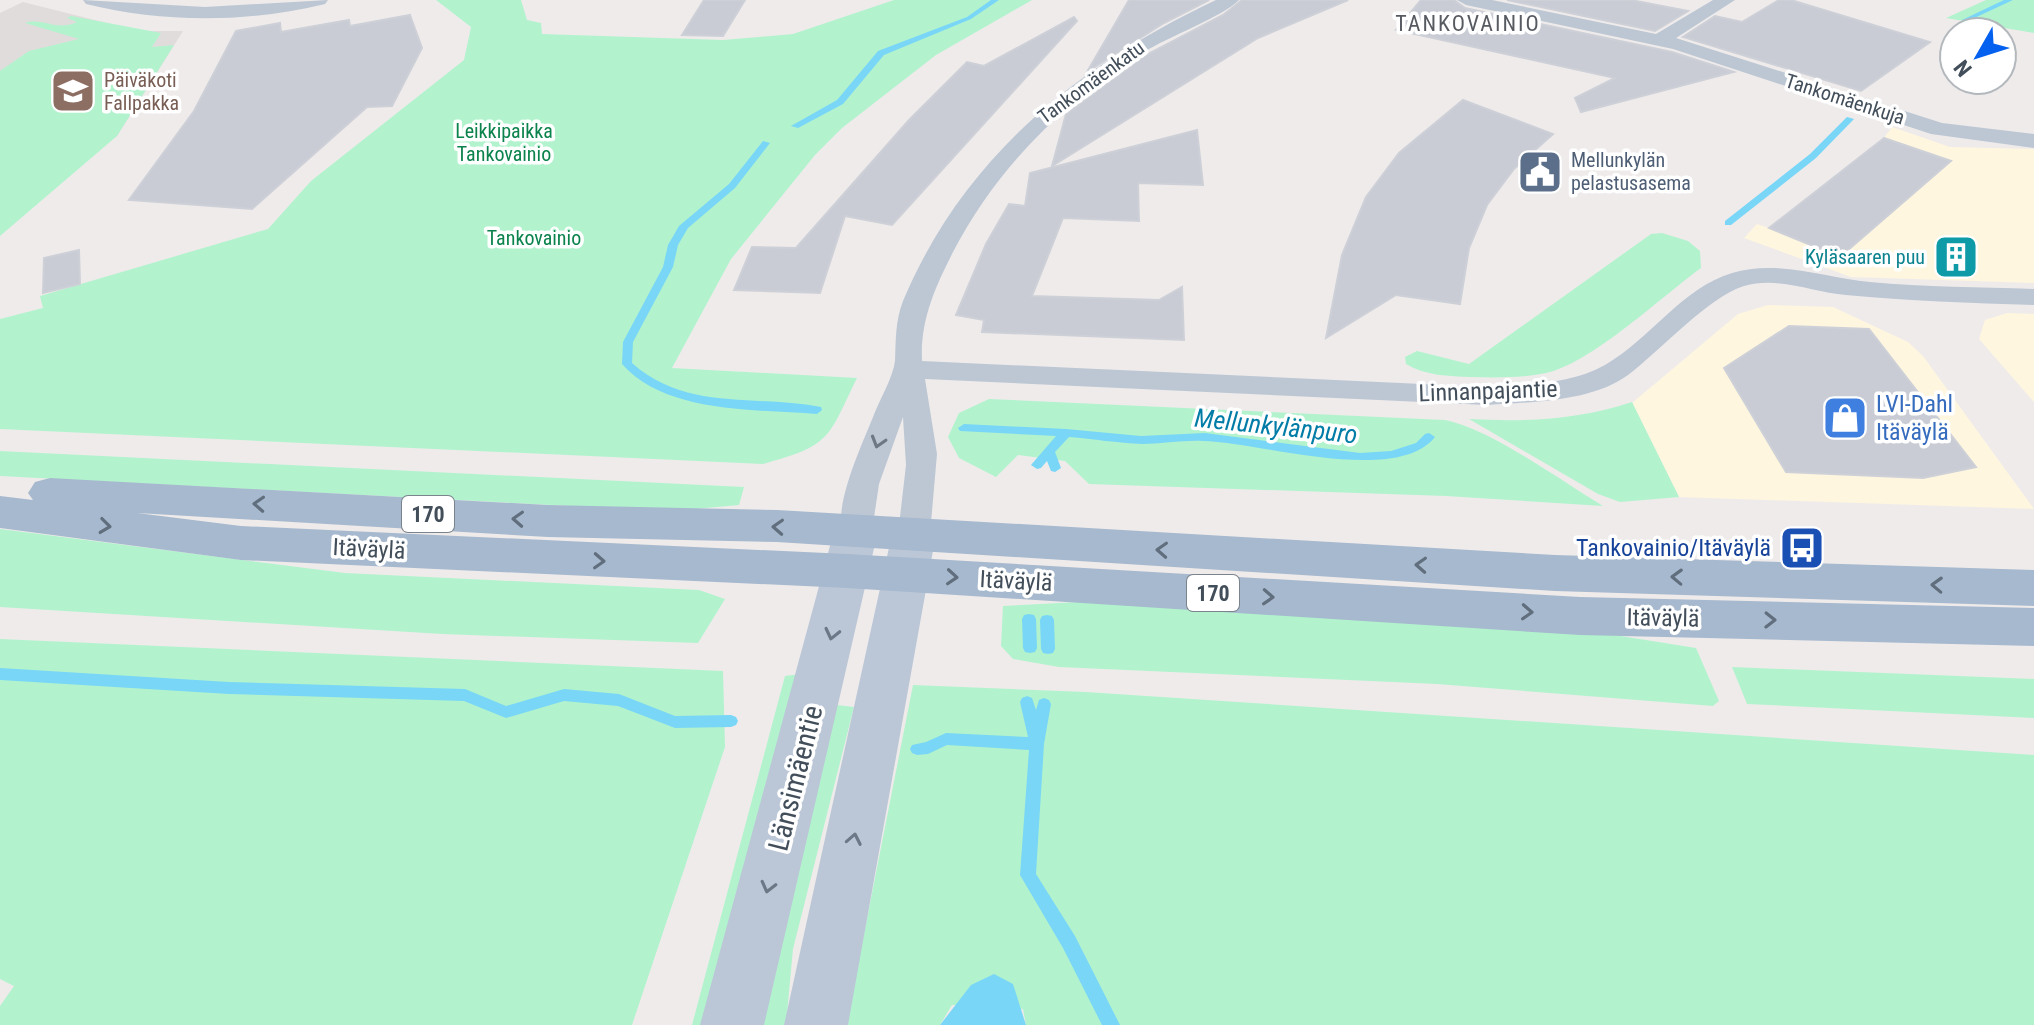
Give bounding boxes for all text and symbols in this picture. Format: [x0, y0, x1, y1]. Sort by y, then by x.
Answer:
district label: TANKOVAINIO [1395, 11, 1541, 36]
north arrow [1938, 16, 2018, 96]
street label: Tankomäenkatu [1033, 35, 1149, 129]
text: N [1949, 55, 1977, 81]
school or university icon: Päiväkoti Fallpakka [49, 67, 97, 115]
place label: Päiväkoti Fallpakka [104, 68, 179, 115]
street label: Tankomäenkuja [1782, 68, 1908, 130]
park label: Leikkipaikka Tankovainio [455, 119, 553, 166]
public building icon: Mellunkylän pelastusasema [1516, 148, 1564, 196]
place label: Mellunkylän pelastusasema [1571, 148, 1691, 195]
park label: Tankovainio [487, 226, 581, 250]
building icon: Kyläsaaren puu [1932, 233, 1980, 281]
place label: Kyläsaaren puu [1805, 245, 1925, 269]
street label: Linnanpajantie [1418, 375, 1558, 407]
place label: LVI-Dahl Itäväylä [1876, 390, 1953, 446]
shop icon: LVI-Dahl Itäväylä [1821, 394, 1869, 442]
water label: Mellunkylänpuro [1193, 403, 1359, 449]
one-way arrow [871, 435, 887, 448]
one-way arrow [252, 496, 265, 513]
road number: 170 [402, 496, 454, 532]
one-way arrow [511, 511, 524, 528]
one-way arrow [99, 518, 112, 535]
one-way arrow [771, 518, 784, 535]
bus stop icon: Tankovainio/Itäväylä [1778, 524, 1826, 572]
street label: Itäväylä [332, 533, 406, 565]
place label: Tankovainio/Itäväylä [1576, 534, 1771, 562]
one-way arrow [1155, 542, 1168, 559]
one-way arrow [593, 553, 605, 570]
one-way arrow [1414, 557, 1427, 574]
street label: Itäväylä [979, 565, 1053, 597]
one-way arrow [946, 568, 959, 585]
one-way arrow [1670, 568, 1683, 585]
road number: 170 [1187, 575, 1239, 611]
one-way arrow [1930, 576, 1943, 593]
one-way arrow [1262, 588, 1275, 605]
street label: Itäväylä [1626, 603, 1700, 633]
one-way arrow [1521, 604, 1534, 621]
one-way arrow [1764, 612, 1777, 629]
one-way arrow [824, 627, 841, 641]
street label: Länsimäentie [762, 702, 829, 854]
one-way arrow [844, 832, 861, 845]
one-way arrow [760, 879, 777, 893]

